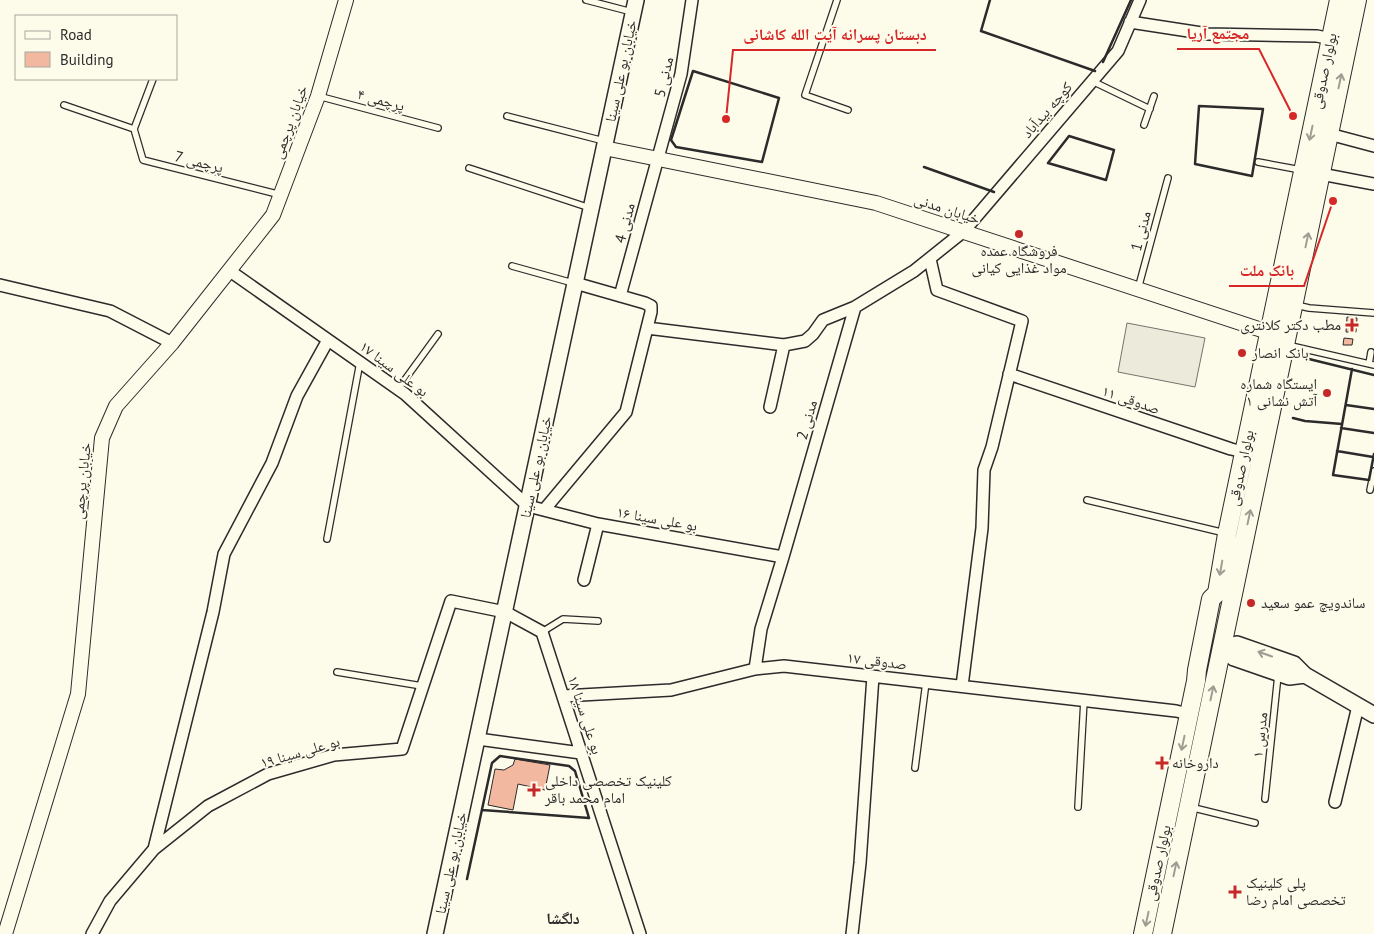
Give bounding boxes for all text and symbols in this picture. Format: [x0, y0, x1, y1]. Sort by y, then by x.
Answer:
legend [15, 15, 178, 80]
street label: خیابان بو علی سینا [600, 18, 642, 124]
callout: مجتمع آریا [1177, 18, 1259, 49]
callout: دبستان پسرانه آیت الله کاشانی [733, 19, 936, 50]
text: مجتمع آریا [1187, 23, 1249, 44]
text: دبستان پسرانه آیت الله کاشانی [743, 24, 927, 44]
text: Road [60, 25, 92, 44]
street label: بولوار صدوقی [1306, 31, 1342, 111]
text: Building [60, 50, 114, 69]
street label: مدنی 5 [650, 55, 678, 99]
one-way arrow [1336, 74, 1346, 90]
street label: کوچه بیدآباد [1017, 78, 1076, 142]
street label: خیابان پرچمی [267, 82, 313, 161]
street label: پرچمی ۴ [355, 84, 407, 116]
one-way arrow [1306, 125, 1315, 141]
street label: پرچمی 7 [173, 146, 225, 178]
street label: خیابان مدنی [912, 189, 983, 229]
street label: مدنی 4 [610, 201, 640, 245]
street label: مدنی 1 [1126, 209, 1156, 253]
marker: فروشگاه عمده مواد غذایی کیانی [1013, 228, 1025, 240]
one-way arrow [1303, 233, 1312, 249]
place label: فروشگاه عمده مواد غذایی کیانی [971, 241, 1067, 278]
callout: بانک ملت [1229, 255, 1304, 286]
text: بانک ملت [1240, 260, 1294, 280]
place label: مطب دکتر کلانتری [1240, 315, 1341, 335]
marker: مطب دکتر کلانتری [1345, 318, 1359, 332]
street label: بو علی سینا ۱۷ [355, 336, 433, 402]
place label: بانک انصار [1251, 343, 1309, 362]
marker: بانک انصار [1236, 347, 1248, 359]
place label: ایستگاه شماره ۱ آتش نشانی [1240, 374, 1318, 411]
street label: صدوقی ۱۱ [1099, 381, 1163, 419]
marker: ایستگاه شماره ۱ آتش نشانی [1321, 387, 1333, 399]
street label: مدنی 2 [792, 398, 822, 442]
street label: خیابان بو علی سینا [515, 414, 557, 520]
street label: بولوار صدوقی [1223, 428, 1259, 508]
street label: خیابان پرچمی [68, 441, 96, 520]
street label: بو علی سینا ۱۶ [615, 502, 699, 536]
one-way arrow [1245, 509, 1254, 525]
one-way arrow [1216, 560, 1226, 576]
place label: ساندویچ عمو سعید [1261, 593, 1366, 613]
marker: ساندویچ عمو سعید [1245, 597, 1257, 609]
street label: صدوقی ۱۷ [846, 647, 908, 675]
one-way arrow [1258, 649, 1274, 658]
street label: بو علی سینا ۱۸ [563, 673, 607, 757]
one-way arrow [1208, 685, 1217, 701]
street label: مدرس ۱ [1248, 711, 1272, 759]
street label: بو علی سینا ۱۹ [258, 731, 342, 773]
one-way arrow [1178, 734, 1188, 750]
place label: داروخانه [1172, 753, 1219, 772]
marker: داروخانه [1156, 757, 1168, 769]
place label: کلینیک تخصصی داخلی امام محمد باقر [544, 771, 672, 808]
marker: کلینیک تخصصی داخلی امام محمد باقر [527, 783, 541, 797]
street label: خیابان بو علی سینا [430, 810, 472, 916]
street label: بولوار صدوقی [1140, 823, 1176, 903]
one-way arrow [1171, 862, 1180, 878]
place label: پلی کلینیک تخصصی امام رضا [1246, 873, 1346, 910]
marker: پلی کلینیک تخصصی امام رضا [1228, 885, 1242, 899]
district label: دلگشا [546, 908, 580, 928]
one-way arrow [1141, 910, 1151, 926]

